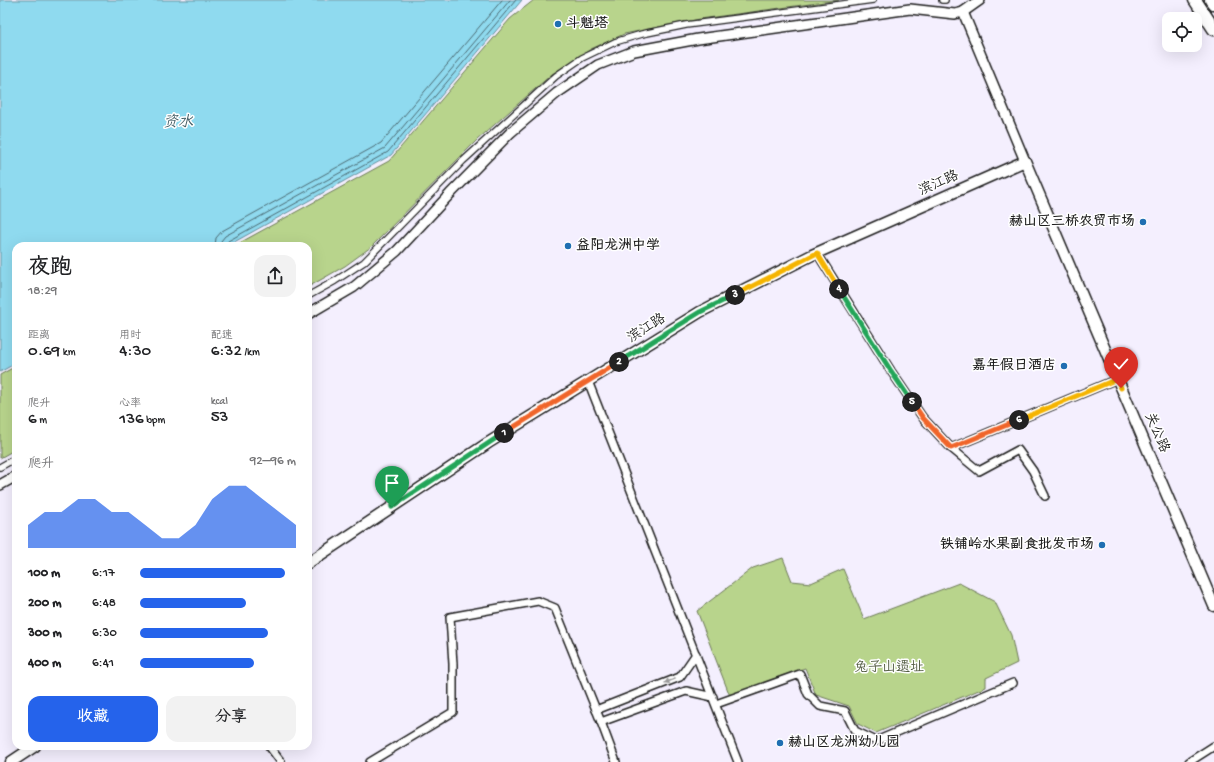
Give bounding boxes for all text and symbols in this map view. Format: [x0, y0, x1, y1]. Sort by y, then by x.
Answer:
map controls [1162, 12, 1202, 52]
button: locate [1162, 12, 1202, 52]
place label: 斗魁塔 [566, 15, 609, 33]
marker: 斗魁塔 [553, 19, 563, 29]
water label: 资水 [163, 113, 194, 132]
street label: 滨江路 [916, 167, 962, 200]
place label: 赫山区三桥农贸市场 [1009, 213, 1135, 231]
marker: 赫山区三桥农贸市场 [1138, 217, 1148, 227]
place label: 益阳龙洲中学 [576, 237, 660, 255]
marker: 益阳龙洲中学 [563, 241, 573, 251]
button: share [254, 255, 296, 297]
text: 夜跑 [28, 256, 72, 282]
pin: 4 [829, 279, 849, 299]
text: 4 [836, 283, 842, 295]
text: 18:29 [28, 284, 57, 299]
pin: 3 [725, 285, 745, 305]
text: 3 [732, 289, 738, 301]
street label: 滨江路 [624, 310, 669, 347]
text: 距离 [28, 330, 50, 342]
text: 用时 [119, 330, 141, 342]
text: 配速 [211, 330, 233, 342]
text: 0.69 [28, 342, 60, 362]
text: 4:30 [119, 342, 151, 362]
text: 6:32 [211, 342, 242, 362]
text: km [60, 347, 75, 359]
text: /km [242, 347, 260, 359]
pin [1104, 347, 1138, 388]
pin: 2 [609, 352, 629, 372]
icon: check [1110, 353, 1132, 375]
text: 2 [616, 356, 622, 368]
place label: 嘉年假日酒店 [972, 357, 1056, 375]
marker: 嘉年假日酒店 [1059, 361, 1069, 371]
pin: 5 [902, 392, 922, 412]
text: kcal [211, 396, 228, 408]
text: 5 [909, 396, 915, 408]
text: 爬升 [28, 398, 50, 410]
text: 心率 [119, 398, 141, 410]
text: 53 [211, 408, 228, 428]
text: 6 [28, 410, 37, 430]
text: 136 [119, 410, 144, 430]
pin: 6 [1009, 410, 1029, 430]
street label: 关公路 [1140, 410, 1173, 456]
text: 6 [1016, 414, 1022, 426]
text: m [37, 415, 47, 427]
text: bpm [144, 415, 165, 427]
pin: 1 [494, 423, 514, 443]
text: 1 [502, 427, 506, 439]
text: 92–96 m [250, 454, 296, 469]
text: 爬升 [28, 457, 54, 472]
pin [375, 466, 409, 507]
icon: arrive [381, 472, 403, 494]
place label: 铁铺岭水果副食批发市场 [940, 536, 1094, 554]
marker: 铁铺岭水果副食批发市场 [1097, 540, 1107, 550]
text: 100 m [28, 566, 60, 581]
text: 6:17 [92, 566, 115, 581]
text: 200 m [28, 596, 61, 611]
text: 6:48 [92, 596, 116, 611]
text: 300 m [28, 626, 62, 641]
text: 6:30 [92, 626, 117, 641]
text: 400 m [28, 656, 61, 671]
text: 6:41 [92, 656, 114, 671]
park label: 兔子山遗址 [854, 659, 924, 677]
one-way arrow [664, 678, 676, 684]
button: 收藏 [28, 696, 158, 742]
button: 分享 [166, 696, 296, 742]
place label: 赫山区龙洲幼儿园 [788, 734, 900, 752]
marker: 赫山区龙洲幼儿园 [775, 738, 785, 748]

